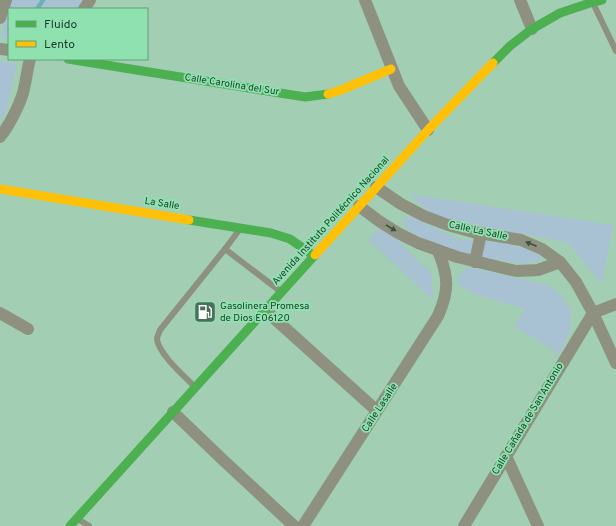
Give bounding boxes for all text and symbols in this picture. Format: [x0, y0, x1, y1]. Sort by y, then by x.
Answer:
legend [8, 8, 148, 60]
text: Fluido [44, 17, 77, 33]
text: Lento [44, 37, 75, 53]
street label: Calle Carolina del Sur [184, 71, 280, 99]
street label: Avenida Instituto Politécnico Nacional [270, 154, 392, 288]
street label: La Salle [144, 195, 180, 213]
street label: Calle La Salle [447, 218, 509, 244]
one-way arrow [385, 225, 397, 232]
one-way arrow [525, 241, 537, 247]
fuel station icon: Gasolinera Promesa de Dios E06120 [192, 299, 218, 325]
place label: Gasolinera Promesa de Dios E06120 [220, 300, 309, 325]
street label: Calle Cañada de San Antonio [489, 360, 567, 477]
street label: Calle Lasalle [359, 381, 401, 435]

